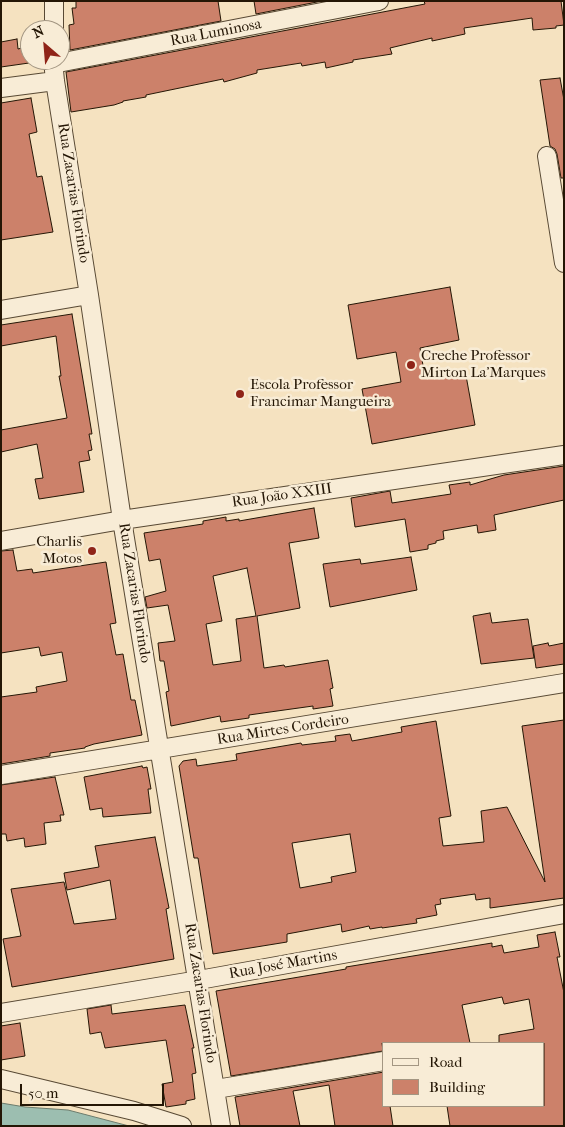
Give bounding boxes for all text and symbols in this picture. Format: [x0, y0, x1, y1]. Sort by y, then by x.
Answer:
street label: Rua Luminosa [169, 15, 263, 51]
north arrow [20, 20, 70, 70]
text: N [30, 22, 47, 42]
street label: Rua Zacarias Florindo [53, 122, 93, 264]
place label: Creche Professor Mirton La’Marques [421, 347, 546, 382]
marker: Creche Professor Mirton La’Marques [405, 359, 417, 371]
place label: Escola Professor Francimar Mangueira [250, 376, 391, 411]
marker: Escola Professor Francimar Mangueira [234, 388, 246, 400]
street label: Rua João XXIII [231, 480, 333, 512]
street label: Rua Zacarias Florindo [114, 522, 154, 664]
place label: Charlis Motos [36, 533, 82, 568]
marker: Charlis Motos [86, 545, 98, 557]
street label: Rua Mirtes Cordeiro [216, 711, 350, 749]
street label: Rua Zacarias Florindo [180, 922, 220, 1064]
street label: Rua José Martins [227, 947, 339, 983]
legend [382, 1042, 545, 1107]
text: Road [429, 1053, 462, 1071]
scale bar [22, 1074, 166, 1106]
text: Building [429, 1078, 485, 1096]
text: 50 m [28, 1084, 58, 1102]

